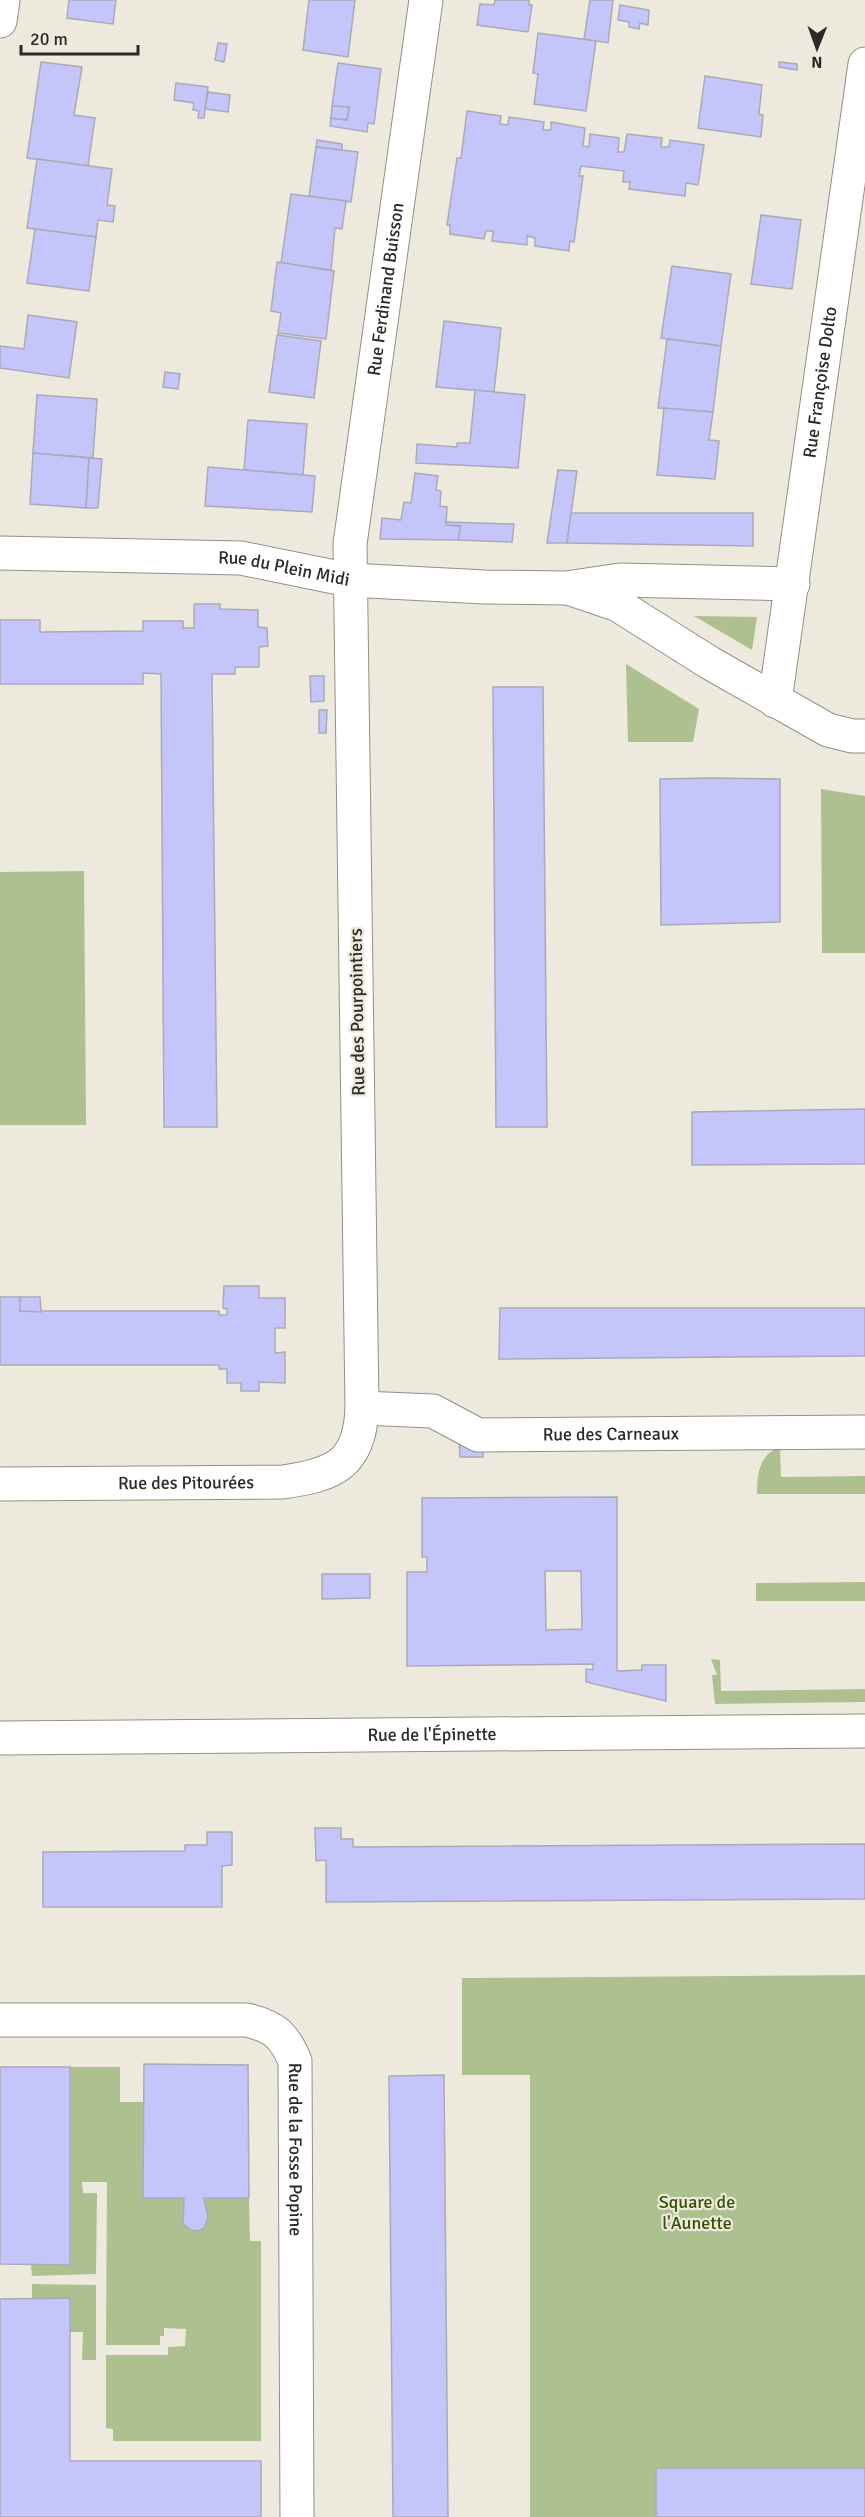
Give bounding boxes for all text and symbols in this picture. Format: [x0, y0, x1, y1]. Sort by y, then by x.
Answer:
scale bar [21, 18, 138, 56]
north arrow [787, 18, 847, 78]
text: 20 m [30, 28, 68, 50]
text: N [811, 52, 822, 72]
street label: Rue Ferdinand Buisson [363, 201, 409, 377]
street label: Rue Françoise Dolto [798, 305, 842, 459]
street label: Rue du Plein Midi [218, 547, 352, 591]
street label: Rue des Pourpointiers [345, 928, 369, 1096]
street label: Rue des Carneaux [543, 1422, 680, 1445]
street label: Rue des Pitourées [118, 1471, 254, 1494]
street label: Rue de l'Épinette [367, 1723, 497, 1746]
street label: Rue de la Fosse Popine [284, 2063, 307, 2236]
park label: Square de l'Aunette [659, 2191, 735, 2234]

